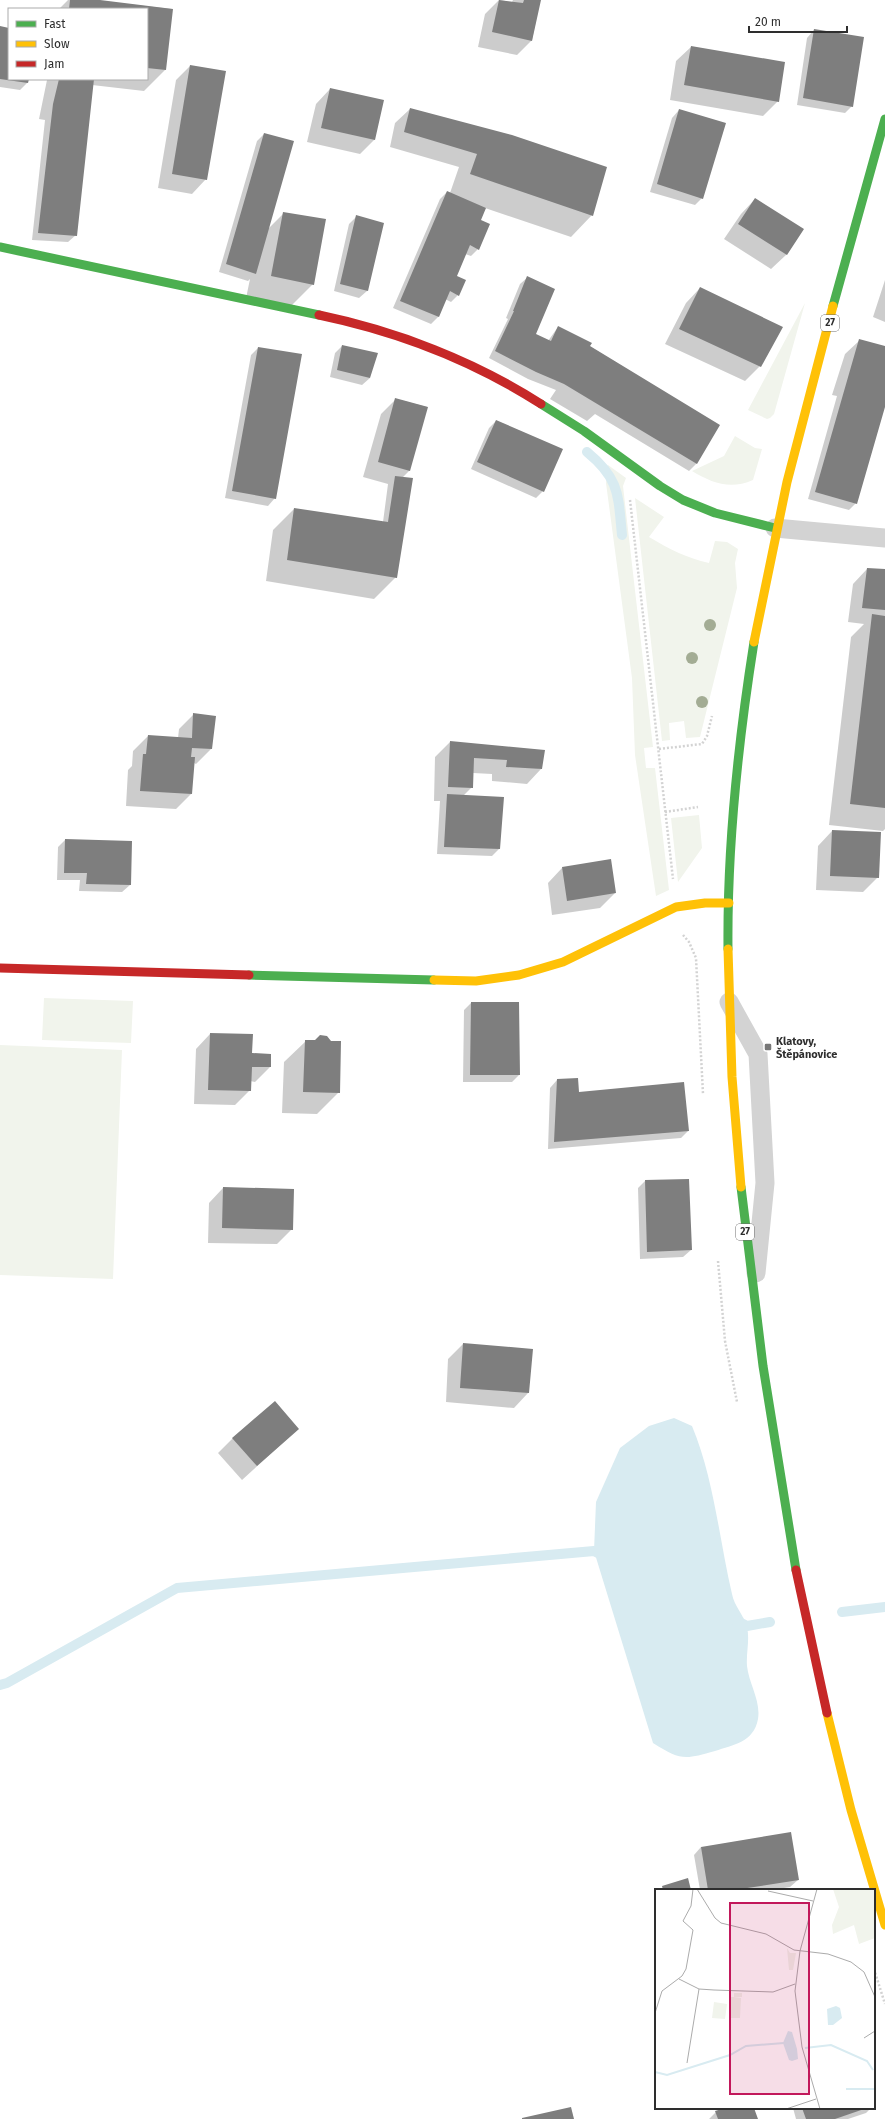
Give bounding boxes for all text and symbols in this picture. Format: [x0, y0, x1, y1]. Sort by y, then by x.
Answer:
legend [8, 8, 148, 80]
scale bar [749, 8, 847, 34]
text: 20 m [755, 15, 781, 29]
text: Fast [44, 17, 66, 31]
text: Slow [44, 37, 70, 51]
text: Jam [44, 57, 64, 71]
road number: 27 [821, 315, 839, 331]
place label: Klatovy, Štěpánovice [776, 1035, 837, 1061]
marker: Klatovy, Štěpánovice [763, 1042, 773, 1052]
road number: 27 [736, 1224, 754, 1240]
inset map [655, 1889, 875, 2109]

